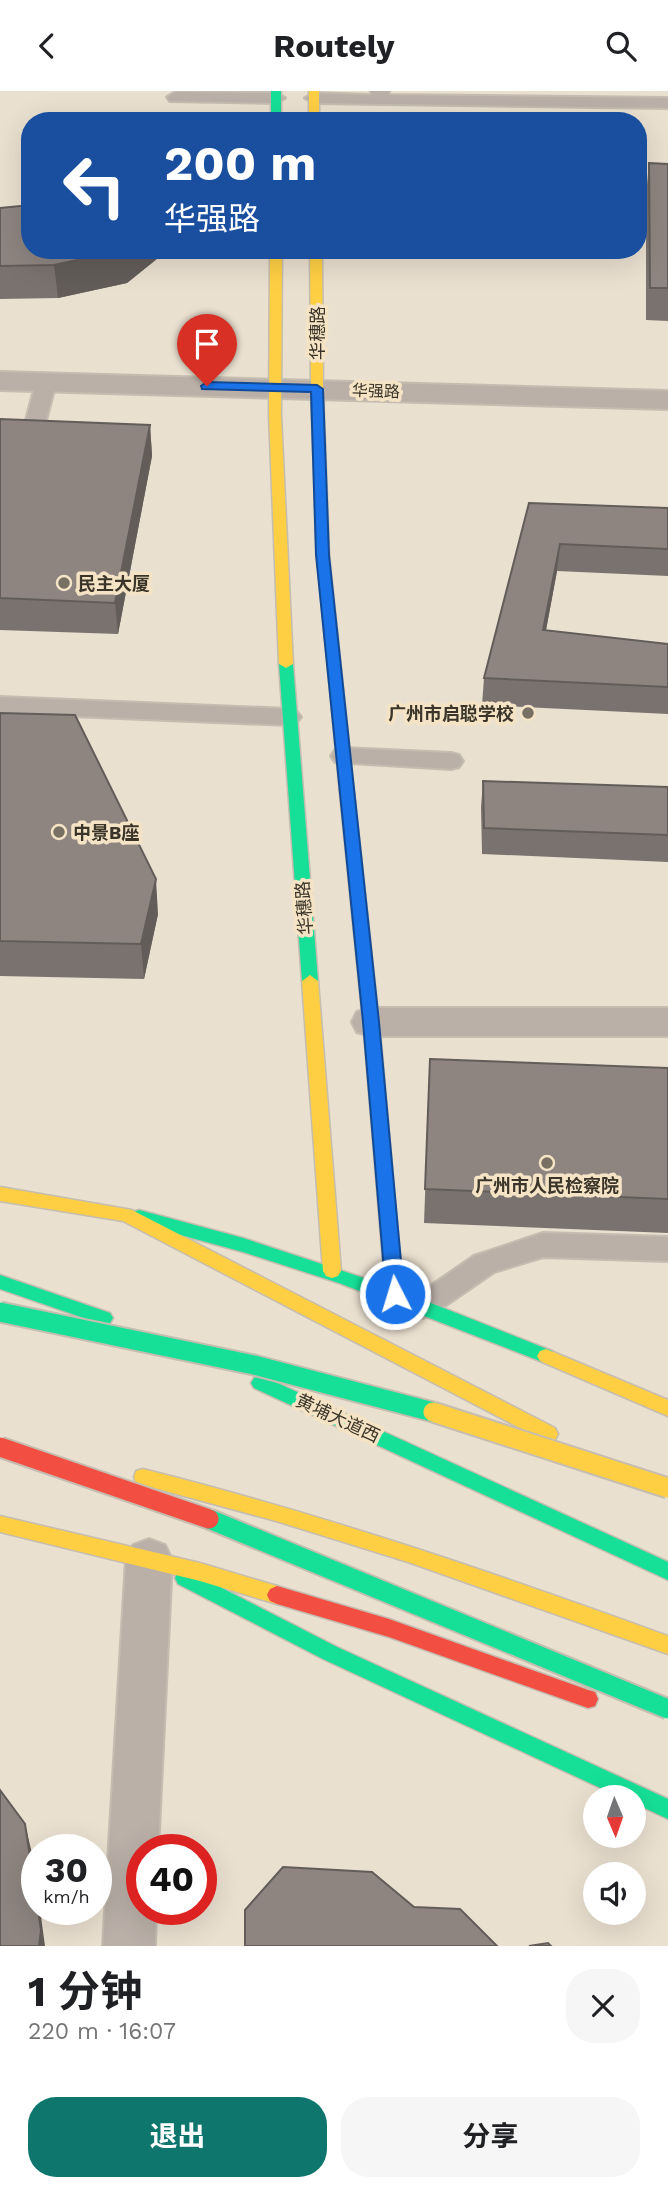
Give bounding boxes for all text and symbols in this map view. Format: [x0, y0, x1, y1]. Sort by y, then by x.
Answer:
icon: back [28, 27, 66, 65]
text: Routely [273, 27, 395, 65]
icon: search [602, 27, 640, 65]
text: 200 m [164, 134, 316, 192]
icon: left [49, 140, 140, 231]
text: 华强路 [164, 200, 260, 238]
street label: 华穗路 [307, 306, 328, 360]
pin [177, 314, 237, 386]
icon: arrive [188, 325, 226, 363]
street label: 华强路 [352, 381, 400, 401]
place label: 民主大厦 [78, 573, 150, 594]
marker: 民主大厦 [56, 575, 72, 591]
place label: 广州市启聪学校 [388, 703, 514, 724]
marker: 广州市启聪学校 [520, 705, 536, 721]
place label: 中景B座 [73, 822, 139, 843]
marker: 中景B座 [51, 824, 67, 840]
street label: 华穗路 [292, 880, 316, 936]
marker: 广州市人民检察院 [539, 1155, 555, 1171]
place label: 广州市人民检察院 [475, 1175, 619, 1196]
position arrow [358, 1257, 432, 1331]
street label: 黄埔大道西 [293, 1389, 383, 1447]
north arrow [583, 1785, 646, 1848]
map controls [583, 1785, 646, 1925]
speed limit sign: 40 [126, 1834, 217, 1925]
text: 30 [45, 1849, 88, 1891]
button: sound [583, 1862, 646, 1925]
text: km/h [43, 1886, 90, 1907]
text: 1 分钟 [28, 1967, 142, 2016]
button: close [566, 1969, 640, 2043]
text: 220 m · 16:07 [28, 2018, 176, 2045]
button: 退出 [28, 2097, 327, 2177]
button: 分享 [341, 2097, 640, 2177]

